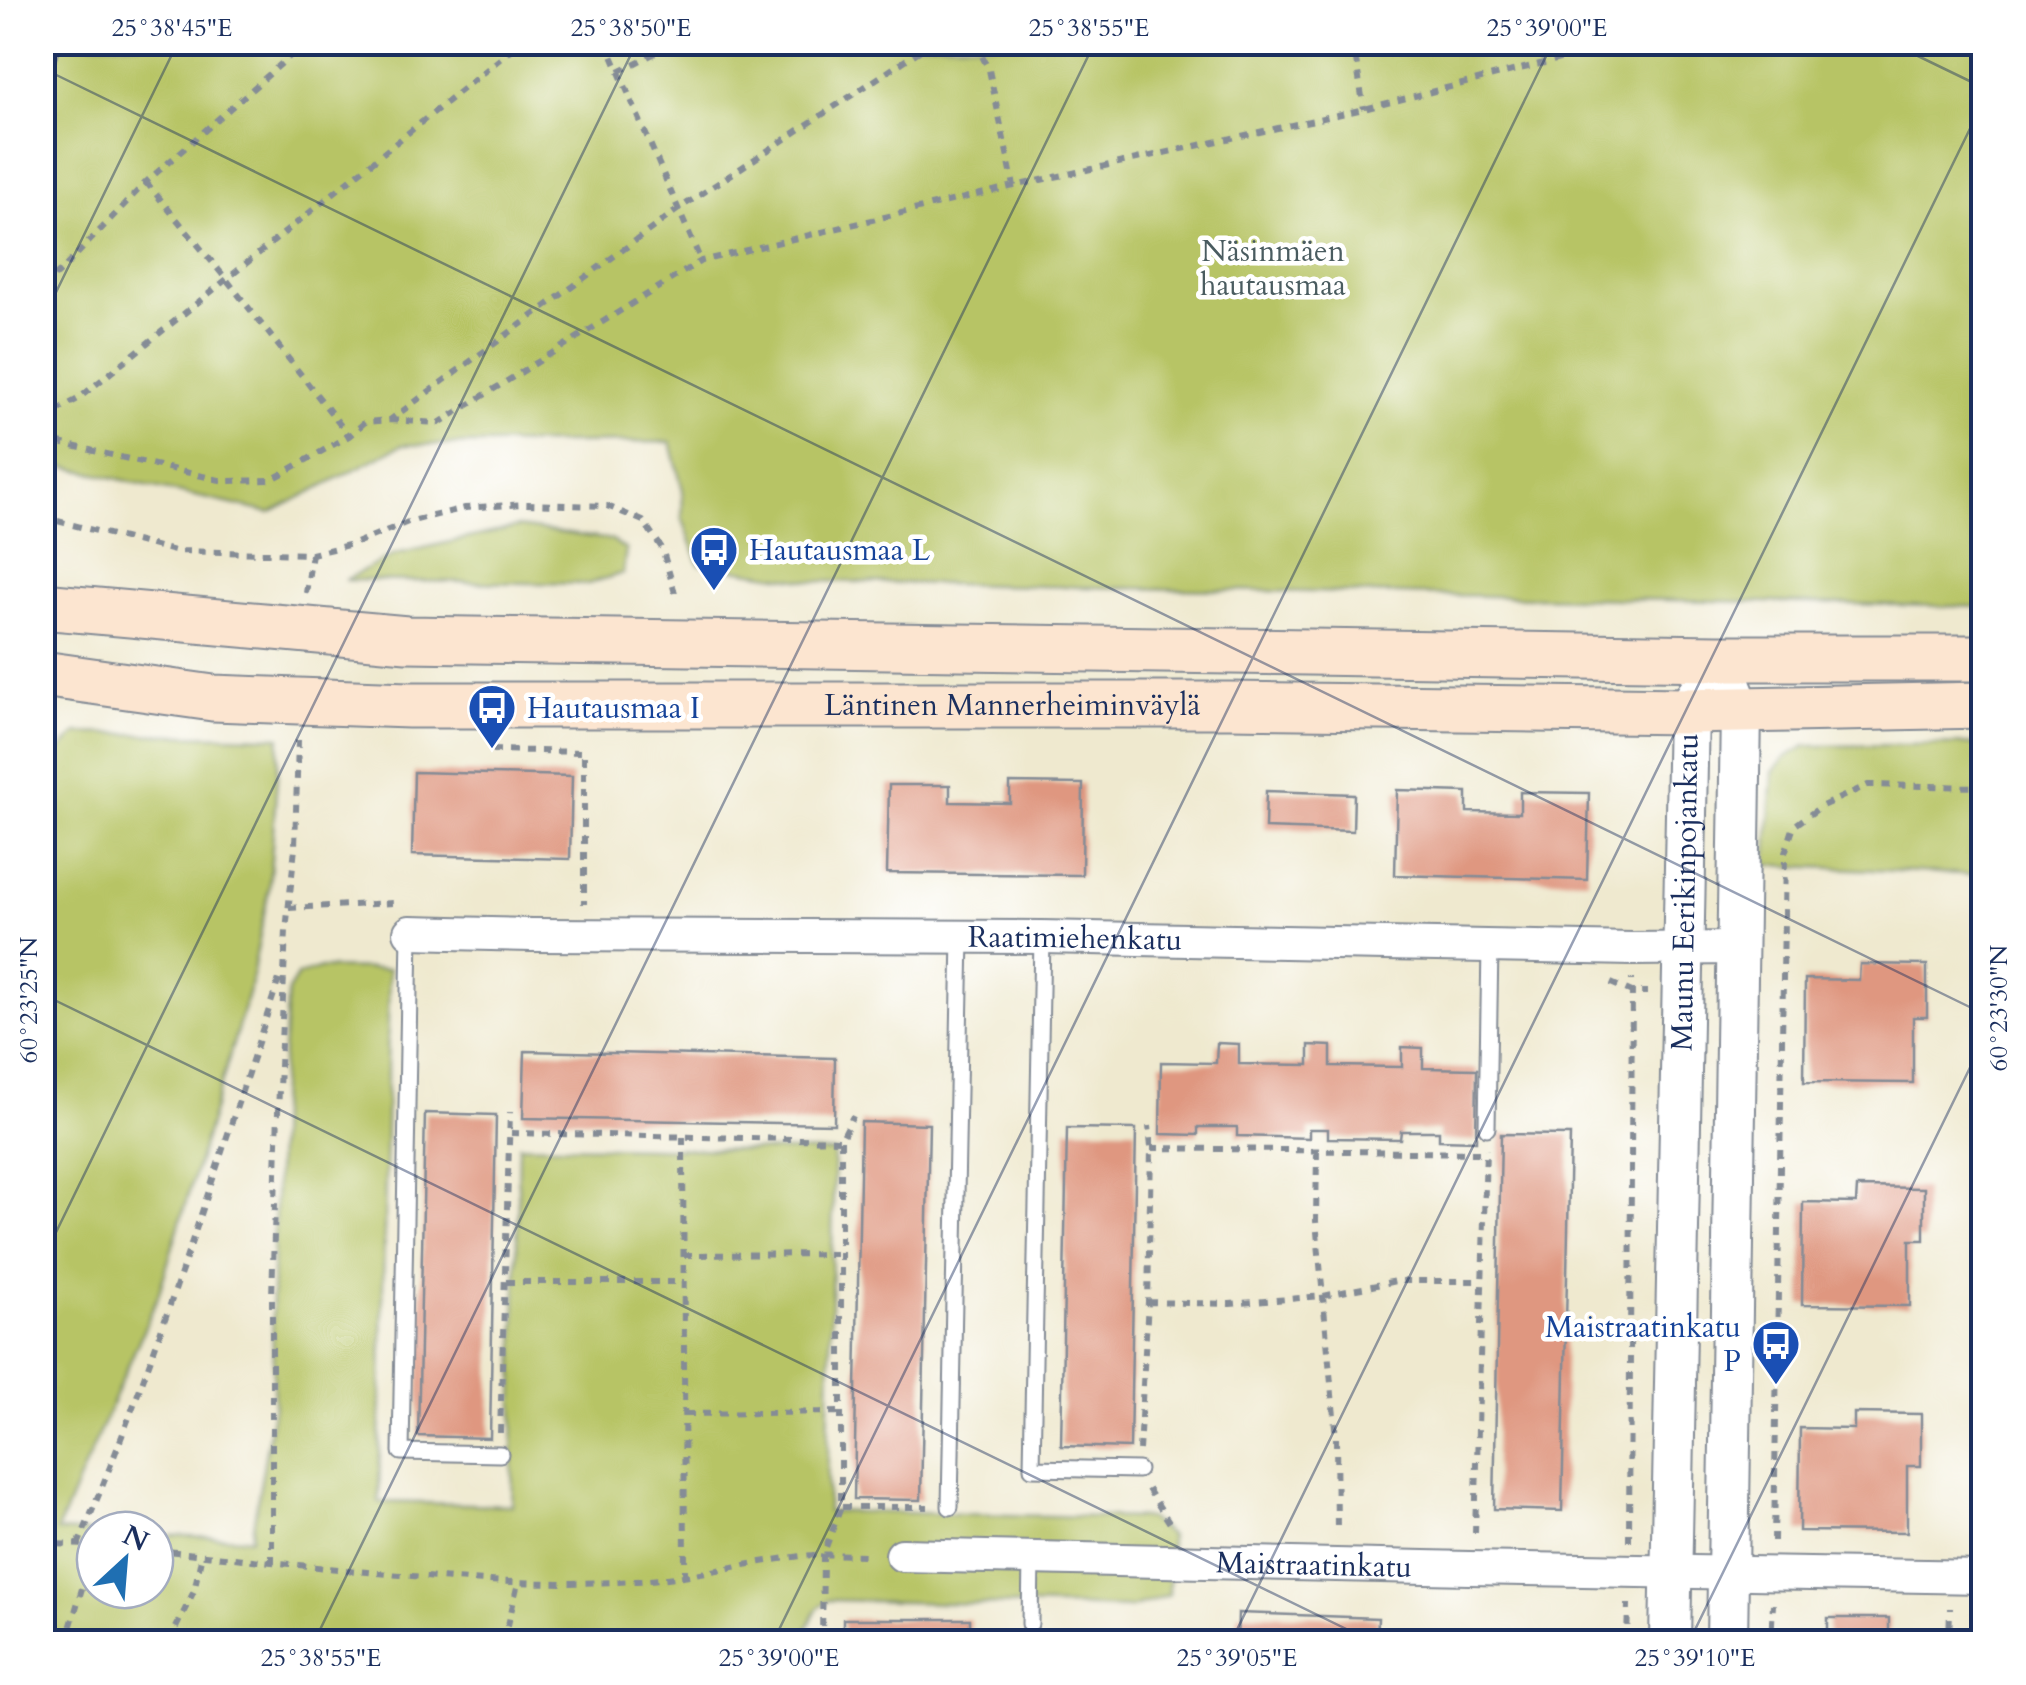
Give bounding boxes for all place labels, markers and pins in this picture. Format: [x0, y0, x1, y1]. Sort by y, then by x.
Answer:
bus stop icon: Hautausmaa L [688, 524, 740, 592]
place label: Hautausmaa L [749, 530, 931, 571]
bus stop icon: Hautausmaa I [466, 682, 518, 750]
place label: Hautausmaa I [527, 688, 700, 729]
place label: Maistraatinkatu P [1545, 1307, 1741, 1382]
bus stop icon: Maistraatinkatu P [1750, 1318, 1802, 1386]

